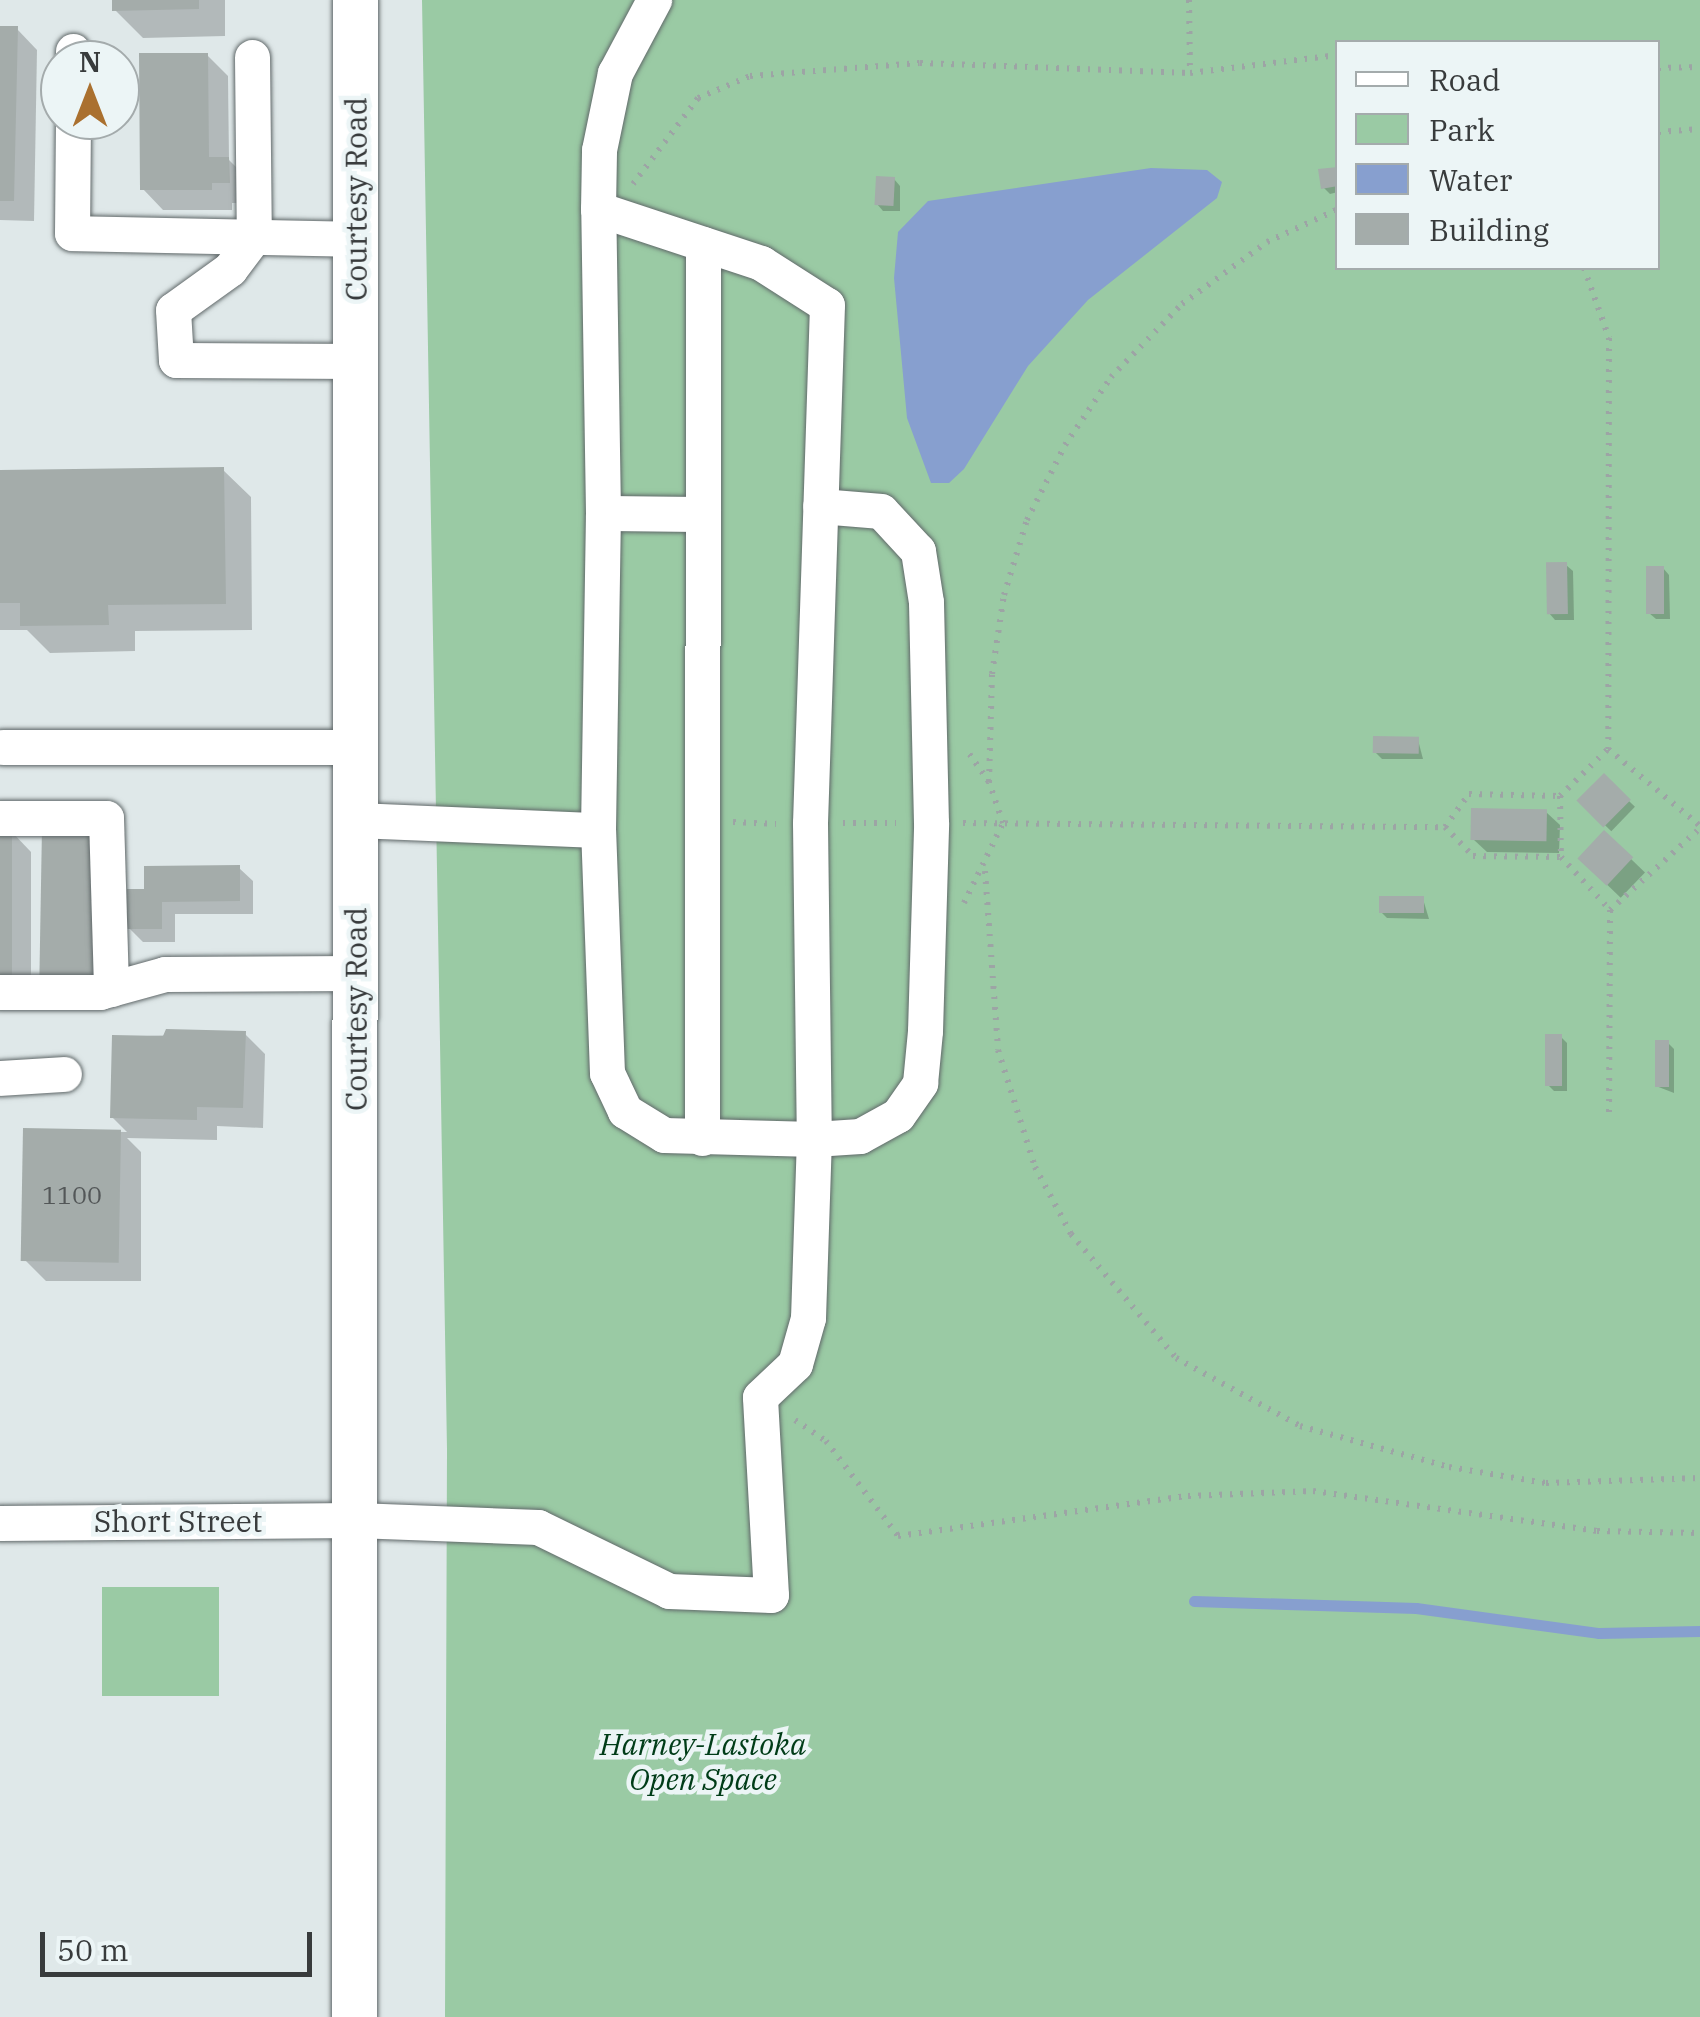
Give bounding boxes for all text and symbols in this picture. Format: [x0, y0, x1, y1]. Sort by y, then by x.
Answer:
north arrow [40, 40, 140, 140]
legend [1335, 40, 1660, 270]
text: N [79, 43, 101, 80]
text: Road [1429, 60, 1501, 99]
street label: Courtesy Road [338, 97, 374, 301]
text: Park [1429, 110, 1495, 149]
text: Water [1429, 160, 1512, 199]
text: Building [1429, 210, 1549, 249]
street label: Courtesy Road [338, 907, 374, 1111]
house number: 1100 [42, 1180, 102, 1210]
street label: Short Street [94, 1503, 262, 1539]
park label: Harney-Lastoka Open Space [600, 1726, 806, 1796]
scale bar [45, 1912, 318, 1974]
text: 50 m [57, 1930, 129, 1969]

